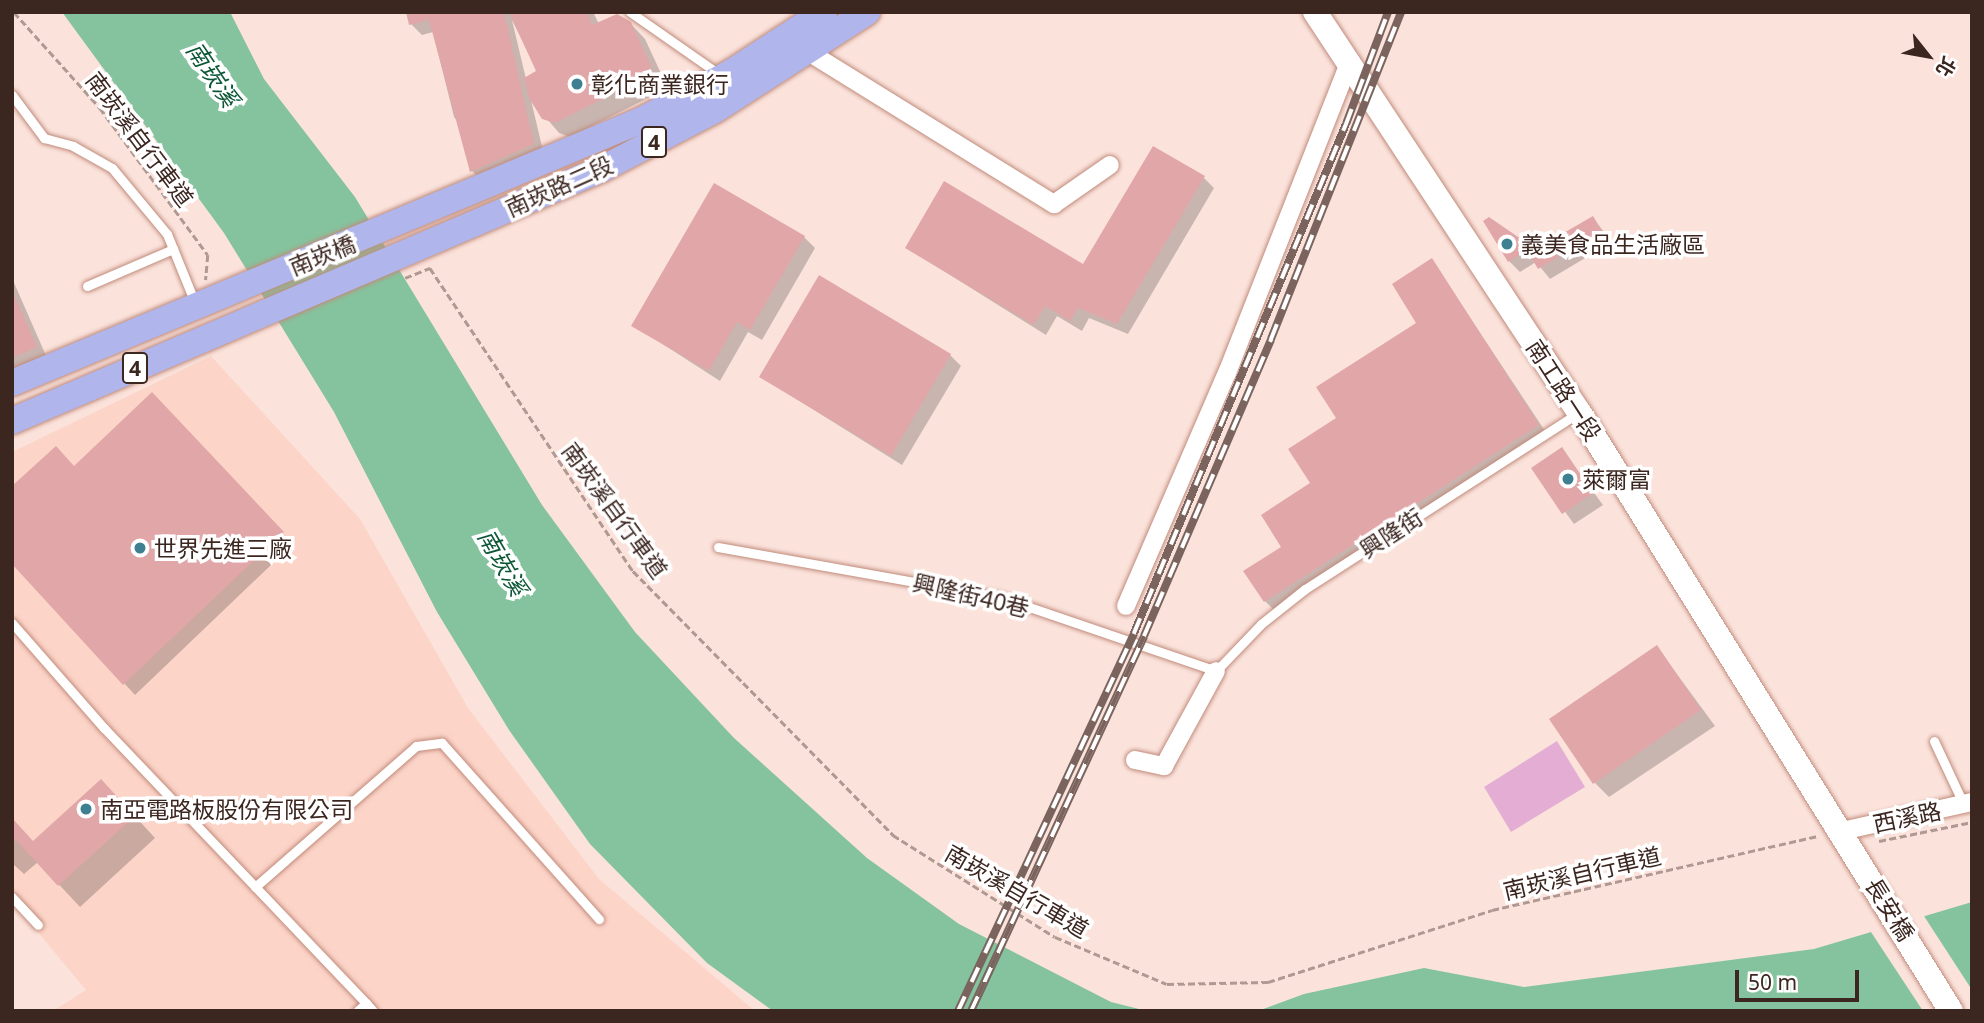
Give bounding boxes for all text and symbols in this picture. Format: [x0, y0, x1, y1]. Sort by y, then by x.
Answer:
north arrow [1893, 21, 1963, 91]
water label: 南崁溪 [181, 36, 245, 112]
text: 北 [1930, 52, 1962, 82]
street label: 南崁溪自行車道 [81, 66, 199, 212]
place label: 彰化商業銀行 [591, 70, 729, 98]
marker: 彰化商業銀行 [569, 76, 585, 92]
road number: 4 [640, 124, 668, 160]
street label: 南崁路二段 [501, 150, 617, 222]
street label: 南崁橋 [285, 229, 359, 281]
place label: 義美食品生活廠區 [1521, 230, 1705, 258]
marker: 義美食品生活廠區 [1499, 236, 1515, 252]
street label: 南工路一段 [1521, 334, 1607, 446]
road number: 4 [121, 350, 149, 386]
street label: 南崁溪自行車道 [557, 437, 673, 583]
place label: 萊爾富 [1582, 465, 1651, 493]
marker: 萊爾富 [1560, 471, 1576, 487]
street label: 興隆街 [1355, 503, 1427, 563]
water label: 南崁溪 [473, 524, 533, 600]
place label: 世界先進三廠 [154, 534, 292, 562]
marker: 世界先進三廠 [132, 540, 148, 556]
street label: 興隆街40巷 [910, 568, 1032, 622]
place label: 南亞電路板股份有限公司 [100, 795, 353, 823]
street label: 西溪路 [1870, 796, 1944, 838]
marker: 南亞電路板股份有限公司 [78, 801, 94, 817]
street label: 南崁溪自行車道 [940, 839, 1094, 943]
street label: 南崁溪自行車道 [1500, 841, 1664, 905]
street label: 長安橋 [1860, 872, 1920, 946]
scale bar [1739, 956, 1863, 1000]
text: 50 m [1748, 968, 1797, 996]

